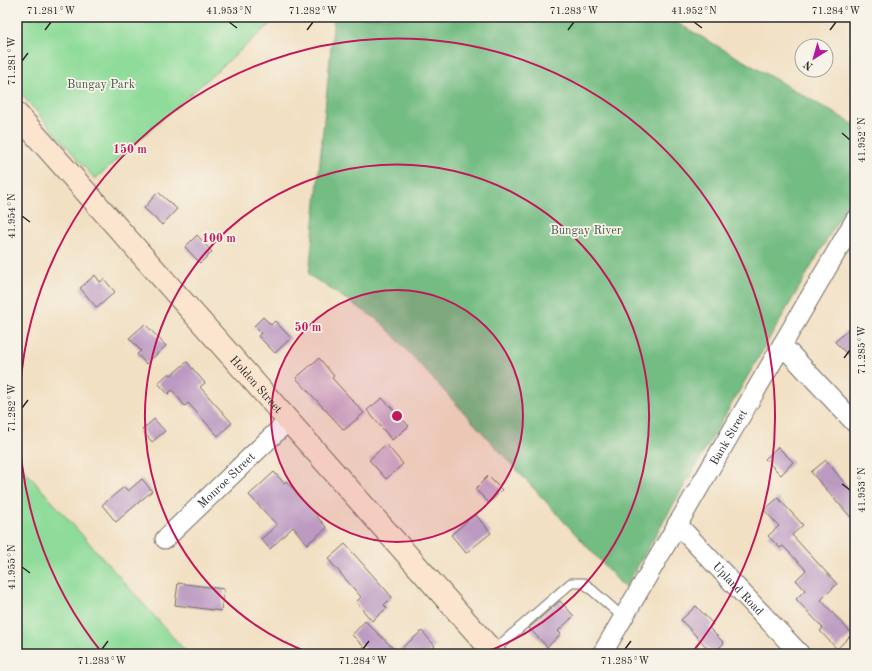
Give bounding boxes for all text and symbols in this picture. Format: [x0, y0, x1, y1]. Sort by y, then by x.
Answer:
text: 71.281°W [27, 6, 75, 16]
text: 41.953°N [206, 6, 252, 16]
text: 71.282°W [289, 6, 337, 16]
text: 71.283°W [550, 6, 598, 16]
text: 41.952°N [671, 6, 717, 16]
text: 71.284°W [812, 6, 860, 16]
text: 71.281°W [7, 37, 17, 85]
north arrow [794, 38, 834, 78]
text: N [802, 58, 816, 72]
park label: Bungay Park [67, 79, 135, 91]
text: 41.952°N [857, 117, 867, 163]
text: 150 m [113, 143, 147, 156]
text: 41.954°N [7, 193, 17, 239]
park label: Bungay River [550, 225, 622, 237]
text: 100 m [202, 233, 236, 245]
text: 50 m [295, 321, 322, 334]
text: 71.285°W [857, 326, 867, 374]
street label: Holden Street [227, 354, 284, 416]
text: 71.282°W [7, 384, 17, 432]
street label: Bank Street [708, 408, 750, 468]
centre of rings [390, 409, 404, 423]
street label: Monroe Street [196, 451, 258, 511]
text: 41.953°N [857, 467, 867, 513]
text: 41.955°N [7, 544, 17, 590]
street label: Upland Road [710, 561, 765, 618]
text: 71.283°W [78, 656, 126, 666]
text: 71.284°W [339, 656, 387, 666]
text: 71.285°W [601, 656, 649, 666]

